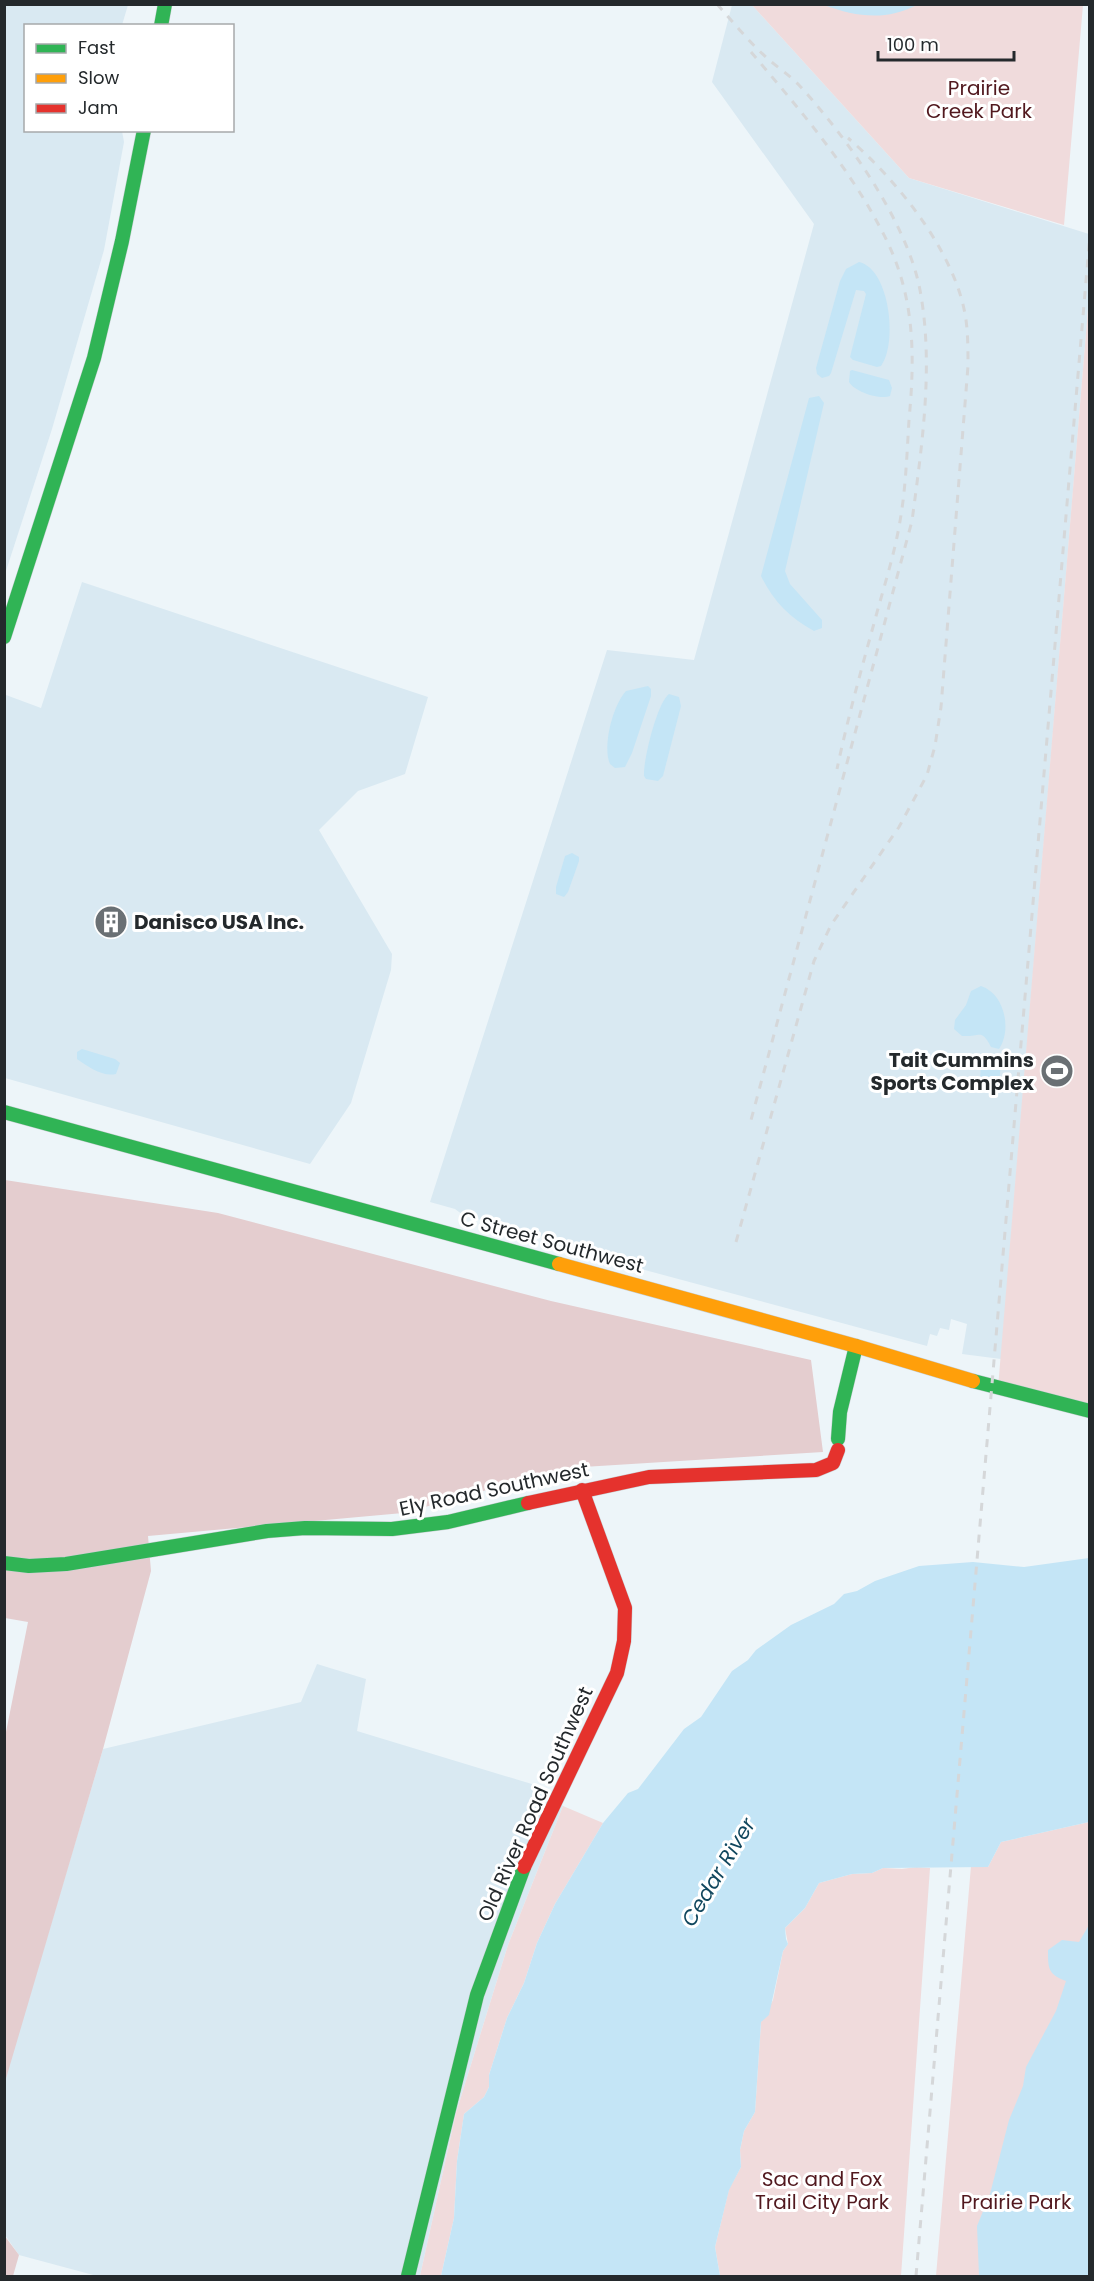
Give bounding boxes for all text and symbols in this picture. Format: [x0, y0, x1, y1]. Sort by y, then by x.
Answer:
legend [24, 24, 234, 132]
scale bar [878, 24, 1014, 62]
text: 100 m [887, 32, 939, 57]
text: Fast [78, 35, 115, 60]
text: Slow [78, 65, 120, 90]
park label: Prairie Creek Park [926, 74, 1033, 125]
text: Jam [78, 95, 118, 120]
building icon: Danisco USA Inc. [93, 904, 129, 940]
place label: Danisco USA Inc. [134, 908, 304, 936]
place label: Tait Cummins Sports Complex [871, 1046, 1034, 1097]
sports icon: Tait Cummins Sports Complex [1039, 1053, 1075, 1089]
street label: C Street Southwest [457, 1204, 647, 1280]
street label: Ely Road Southwest [397, 1455, 591, 1523]
street label: Old River Road Southwest [470, 1682, 600, 1926]
water label: Cedar River [674, 1811, 763, 1932]
park label: Sac and Fox Trail City Park [755, 2165, 890, 2216]
park label: Prairie Park [961, 2188, 1072, 2216]

